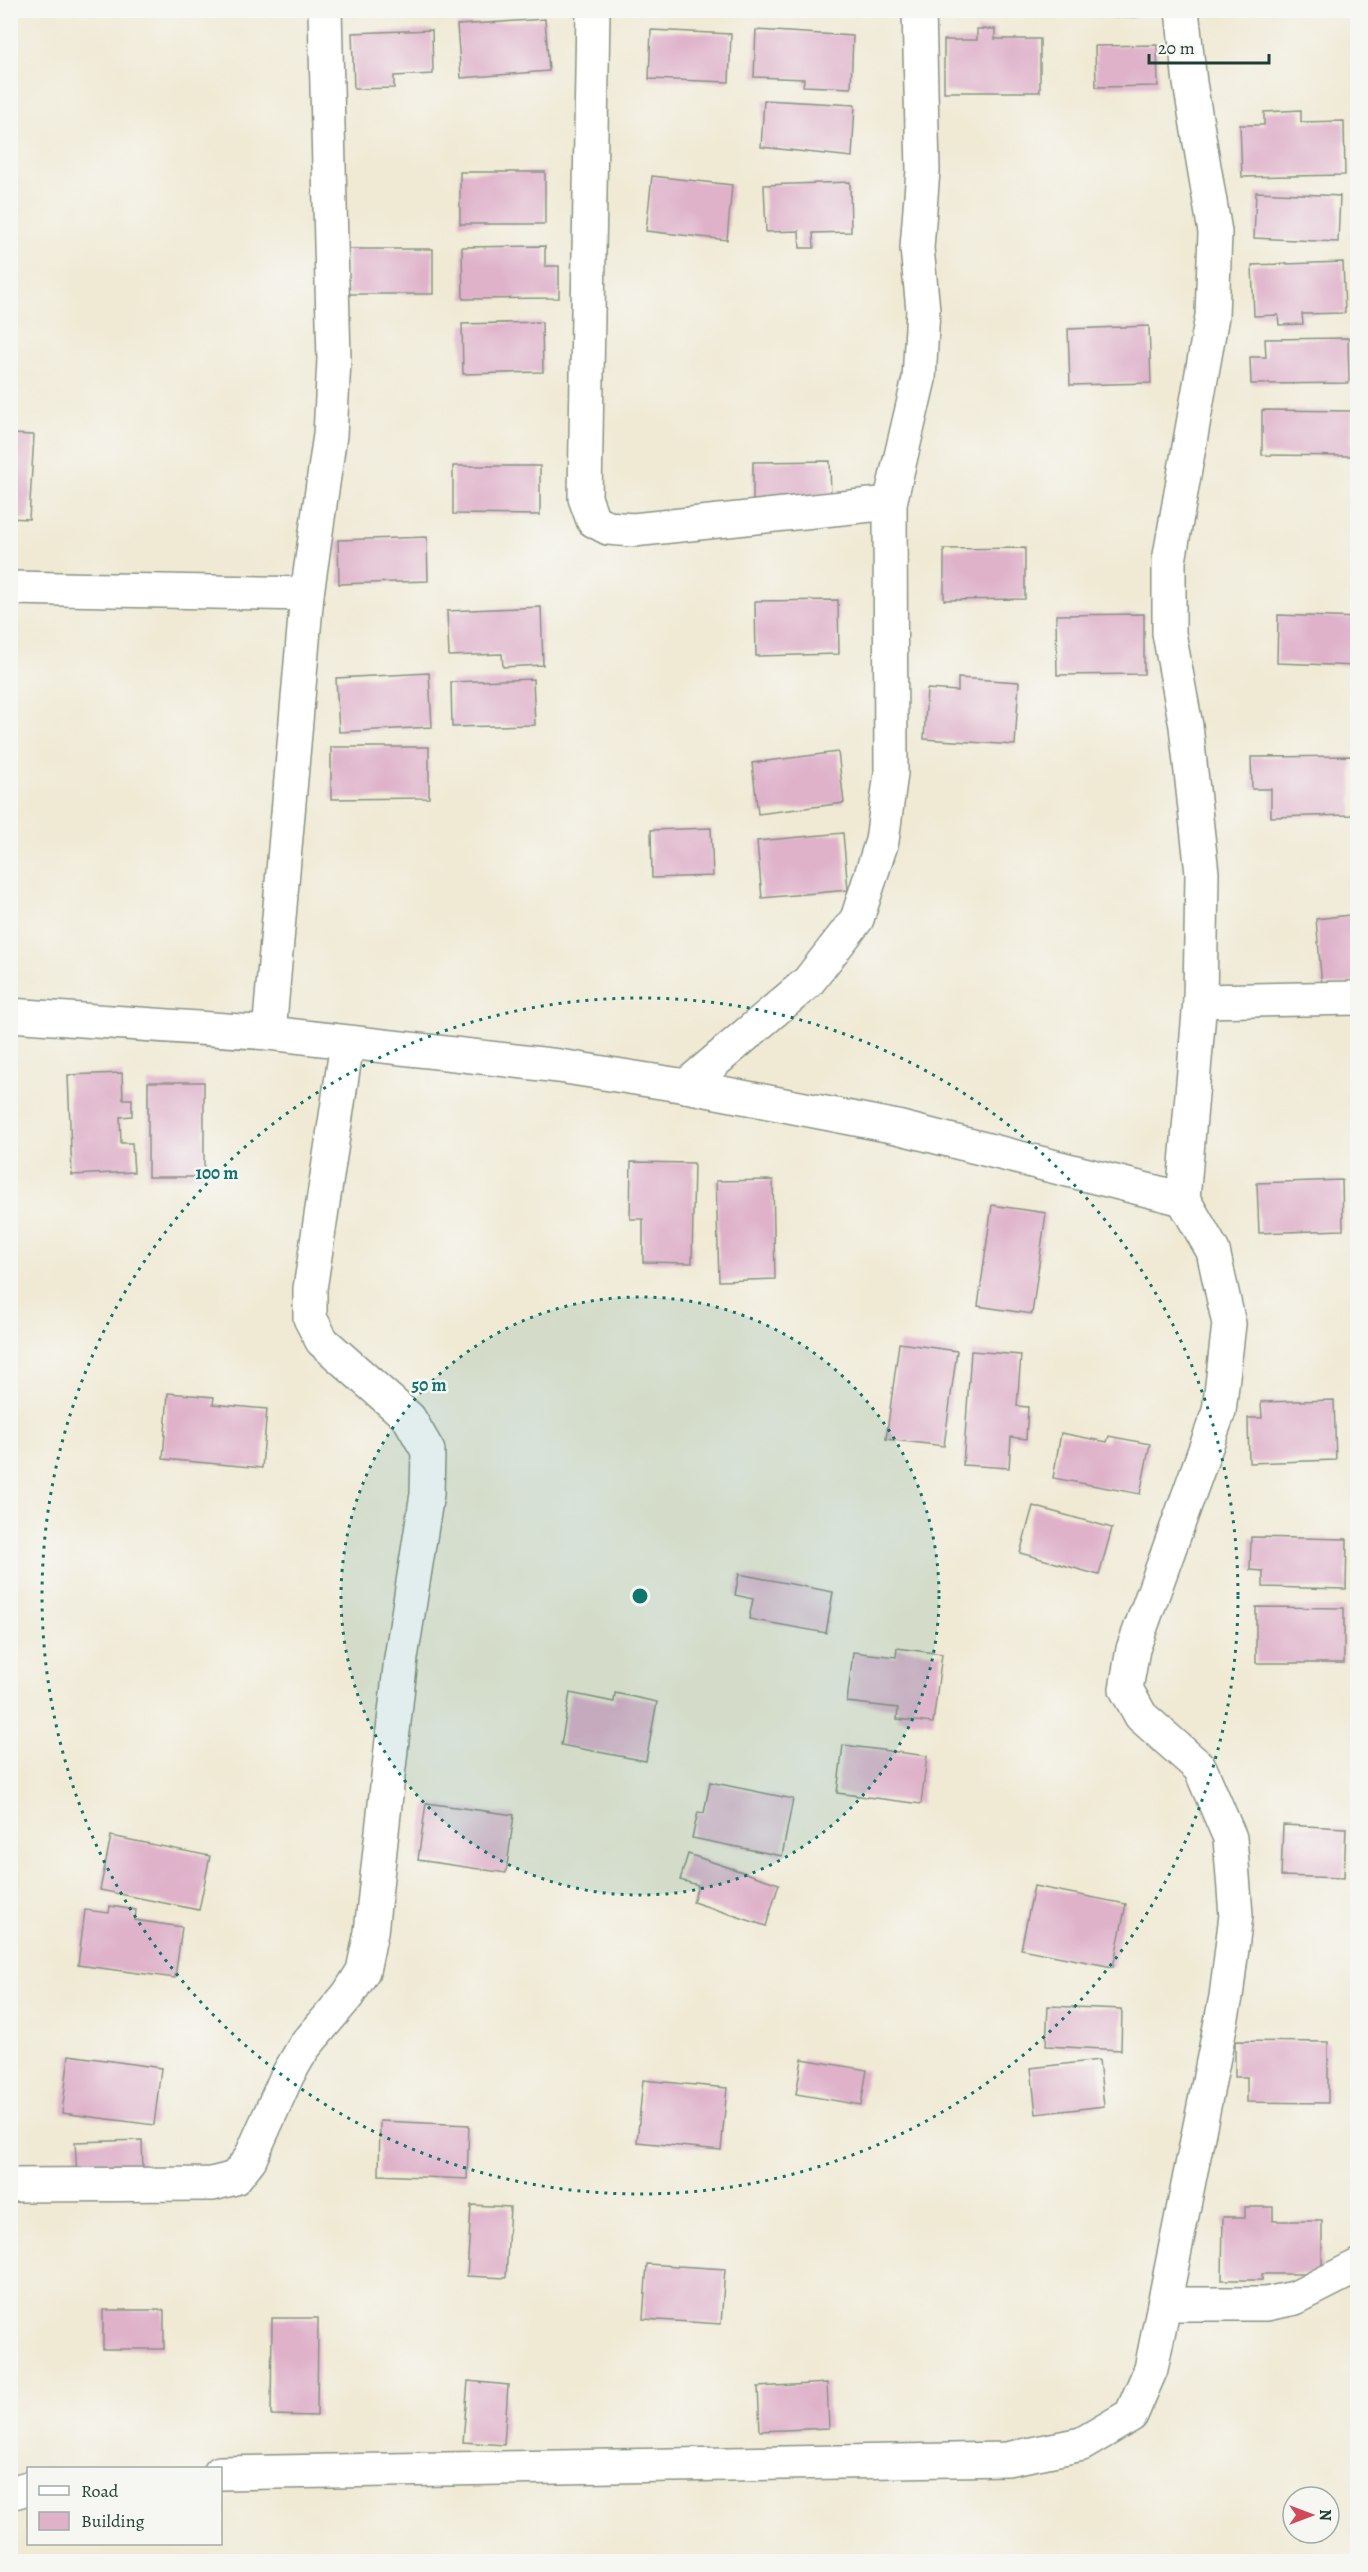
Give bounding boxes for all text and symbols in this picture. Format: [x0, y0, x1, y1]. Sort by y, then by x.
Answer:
scale bar [1149, 27, 1269, 65]
text: 20 m [1158, 36, 1195, 60]
text: 100 m [196, 1161, 238, 1185]
text: 50 m [412, 1373, 446, 1397]
centre of rings [630, 1586, 650, 1606]
legend [27, 2467, 222, 2545]
text: Road [81, 2479, 119, 2503]
north arrow [1281, 2485, 1341, 2545]
text: Building [81, 2509, 145, 2533]
text: N [1314, 2509, 1336, 2521]

